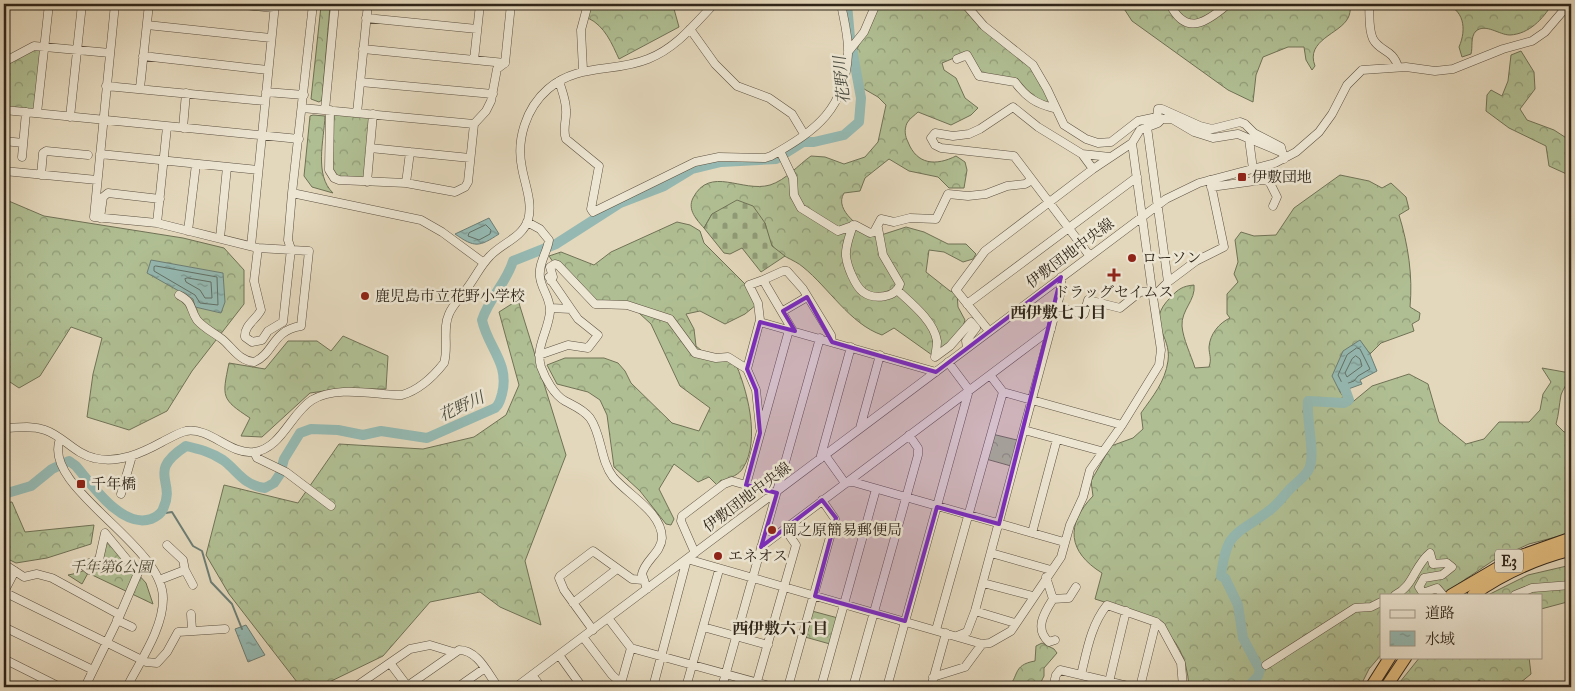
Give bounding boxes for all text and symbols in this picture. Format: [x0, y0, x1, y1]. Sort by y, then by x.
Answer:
water label: 花野川 [829, 53, 853, 105]
place label: 伊敷団地 [1252, 168, 1312, 186]
marker: 伊敷団地 [1236, 171, 1248, 183]
street label: 伊敷団地中央線 [1023, 214, 1117, 292]
place label: ローソン [1142, 249, 1201, 267]
marker: ローソン [1126, 252, 1138, 264]
marker: ドラッグセイムス [1108, 269, 1120, 281]
place label: ドラッグセイムス [1054, 283, 1174, 301]
place label: 鹿児島市立花野小学校 [375, 287, 525, 305]
marker: 鹿児島市立花野小学校 [359, 290, 371, 302]
district label: 西伊敷七丁目 [1010, 303, 1106, 322]
water label: 花野川 [435, 387, 489, 425]
street label: 伊敷団地中央線 [700, 458, 794, 536]
place label: 千年橋 [91, 475, 136, 493]
marker: 千年橋 [75, 478, 87, 490]
place label: 岡之原簡易郵便局 [782, 521, 902, 539]
marker: 岡之原簡易郵便局 [766, 524, 778, 536]
place label: エネオス [728, 547, 788, 565]
marker: エネオス [712, 550, 724, 562]
road number: E3 [1495, 550, 1523, 572]
park label: 千年第6公園 [70, 558, 155, 576]
legend [1380, 594, 1542, 658]
text: 道路 [1425, 604, 1455, 622]
district label: 西伊敷六丁目 [732, 619, 828, 638]
text: 水域 [1425, 630, 1455, 648]

